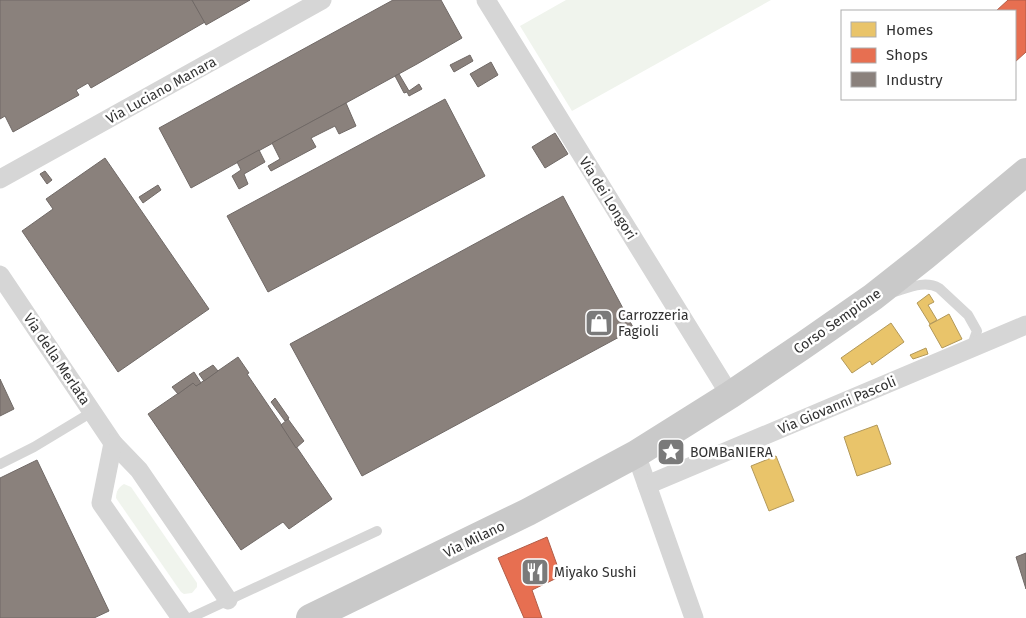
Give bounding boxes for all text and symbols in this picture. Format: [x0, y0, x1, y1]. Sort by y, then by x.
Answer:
legend [841, 10, 1016, 100]
text: Homes [886, 21, 933, 39]
text: Shops [886, 46, 928, 64]
street label: Via Luciano Manara [103, 53, 219, 128]
text: Industry [886, 71, 943, 89]
street label: Via dei Longori [575, 154, 640, 243]
street label: Corso Sempione [790, 285, 884, 358]
place label: Carrozzeria Fagioli [618, 307, 689, 340]
shop icon: Carrozzeria Fagioli [584, 308, 614, 338]
street label: Via della Merlata [20, 310, 93, 408]
street label: Via Giovanni Pascoli [776, 373, 899, 438]
place icon: BOMBaNIERA [656, 437, 686, 467]
place label: BOMBaNIERA [690, 444, 773, 461]
street label: Via Milano [441, 517, 508, 562]
restaurant icon: Miyako Sushi [520, 557, 550, 587]
place label: Miyako Sushi [554, 564, 637, 581]

